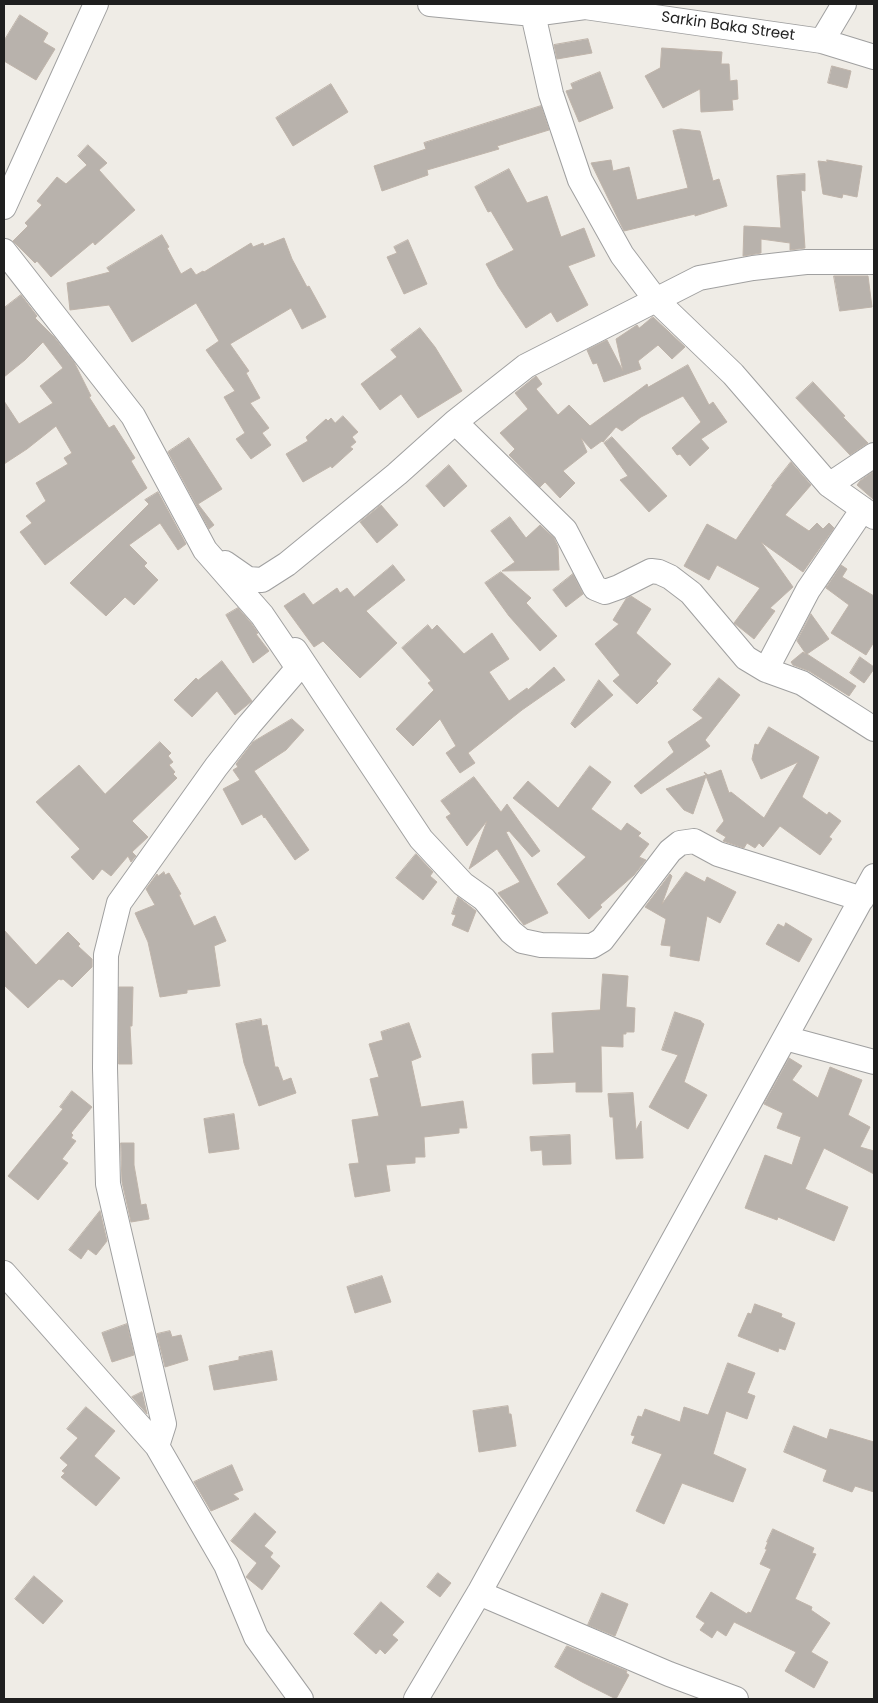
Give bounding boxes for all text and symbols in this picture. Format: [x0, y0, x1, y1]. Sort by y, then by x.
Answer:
street label: Sarkin Baka Street [660, 9, 796, 45]

